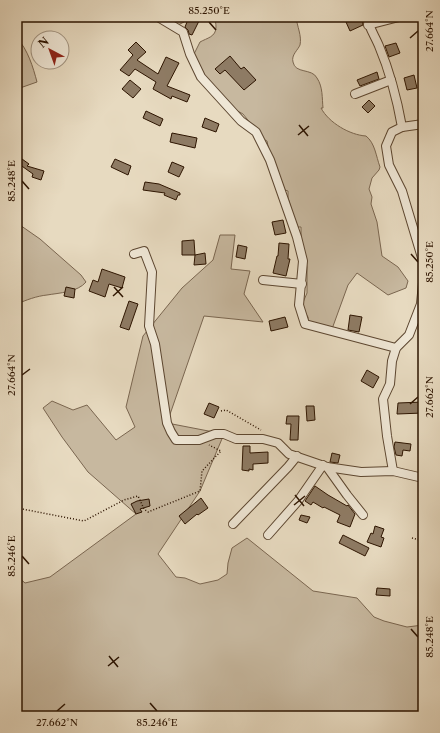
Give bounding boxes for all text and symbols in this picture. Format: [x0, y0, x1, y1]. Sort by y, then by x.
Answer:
text: 85.250°E [188, 4, 230, 17]
text: 27.664°N [423, 10, 436, 52]
north arrow [30, 30, 70, 70]
text: N [35, 34, 52, 51]
text: 85.248°E [5, 160, 18, 202]
text: 85.250°E [423, 241, 436, 283]
text: 27.664°N [5, 354, 18, 396]
text: 27.662°N [423, 376, 436, 418]
text: 85.246°E [5, 535, 18, 577]
text: 85.248°E [423, 616, 436, 658]
text: 27.662°N [36, 716, 78, 729]
text: 85.246°E [136, 716, 178, 729]

